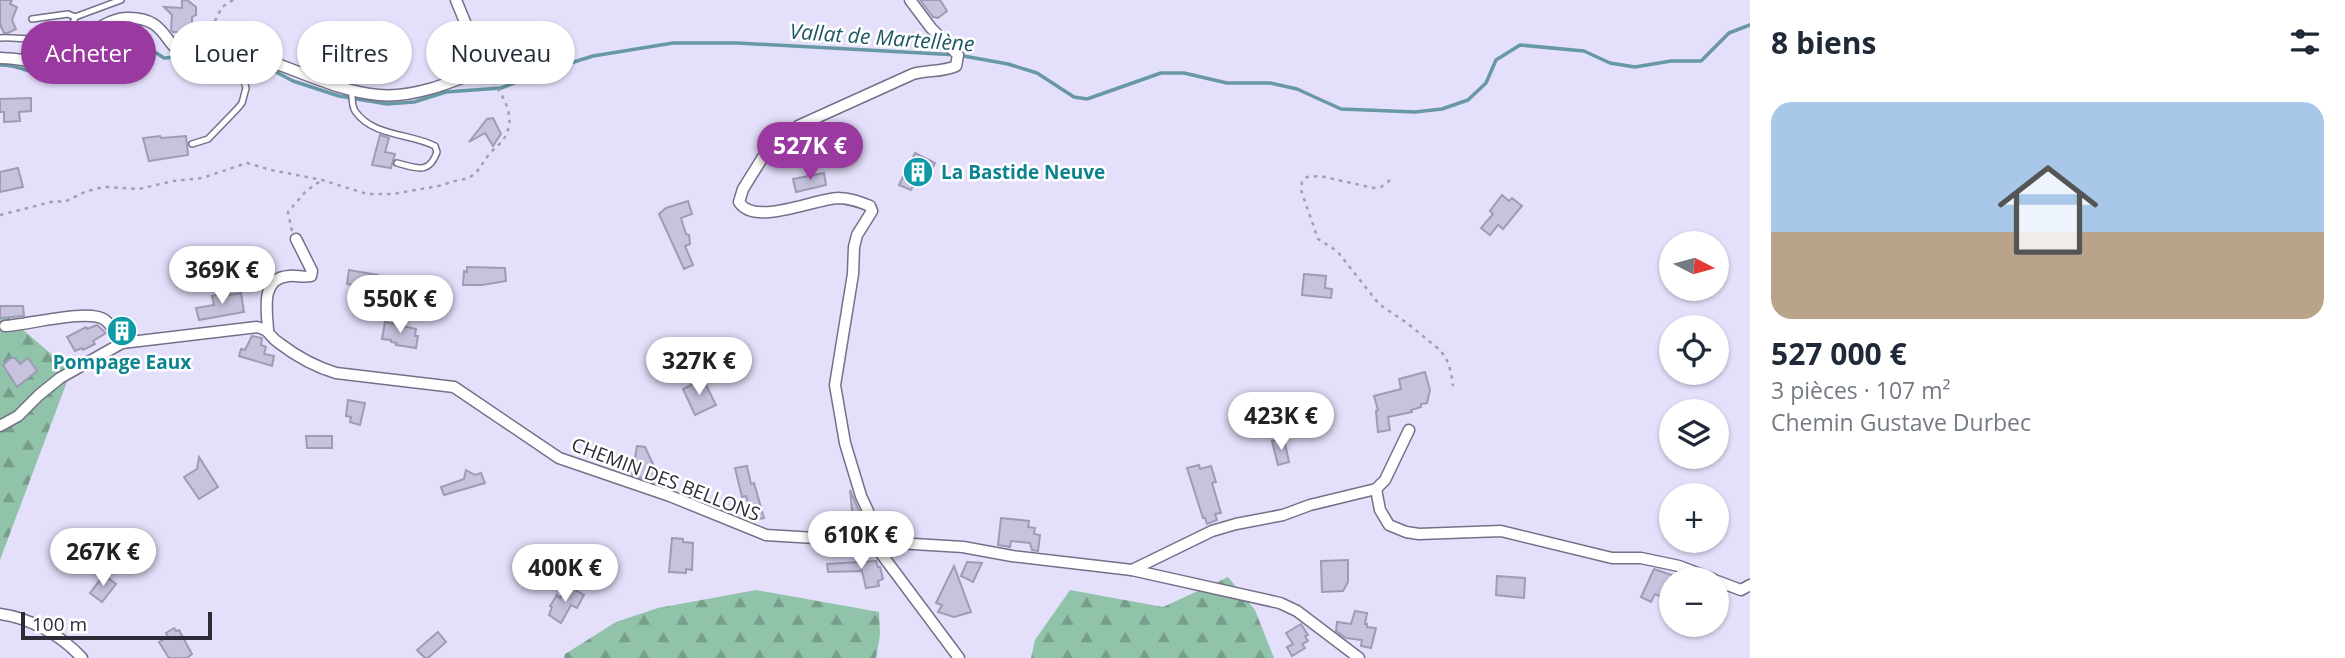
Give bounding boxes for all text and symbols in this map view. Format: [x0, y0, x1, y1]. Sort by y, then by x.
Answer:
water label: Vallat de Martellène [789, 17, 975, 57]
chip: Acheter [21, 21, 156, 84]
chip: Louer [170, 21, 283, 84]
chip: Filtres [297, 21, 412, 84]
chip: Nouveau [426, 21, 575, 84]
text: 8 biens [1771, 22, 1876, 63]
icon: filters [2286, 23, 2324, 61]
pin: 527K € [753, 122, 867, 182]
text: 527K € [773, 129, 847, 161]
icon: home [1985, 147, 2111, 273]
building icon: La Bastide Neuve [901, 155, 935, 189]
place label: La Bastide Neuve [941, 159, 1105, 185]
north arrow [1659, 231, 1729, 301]
map controls [1659, 231, 1729, 637]
pin: 369K € [165, 246, 279, 306]
text: 369K € [185, 253, 259, 285]
pin: 550K € [343, 276, 457, 335]
text: 550K € [363, 282, 437, 314]
building icon: Pompage Eaux [105, 314, 139, 348]
button: locate [1659, 315, 1729, 385]
text: 527 000 € [1771, 333, 1907, 374]
pin: 327K € [642, 338, 756, 397]
text: 327K € [662, 344, 736, 376]
place label: Pompage Eaux [53, 349, 191, 375]
text: 3 pièces · 107 m² [1771, 374, 1951, 406]
pin: 423K € [1224, 392, 1338, 452]
text: 423K € [1244, 399, 1318, 431]
button: layers [1659, 399, 1729, 469]
text: Chemin Gustave Durbec [1771, 406, 2031, 438]
street label: CHEMIN DES BELLONS [568, 431, 764, 527]
button: + [1659, 483, 1729, 553]
pin: 610K € [804, 512, 918, 571]
text: 610K € [824, 518, 898, 550]
pin: 267K € [46, 528, 160, 588]
text: 267K € [66, 535, 140, 567]
pin: 400K € [508, 544, 622, 604]
text: 400K € [528, 551, 602, 583]
button: − [1659, 567, 1729, 637]
scale bar [21, 609, 212, 641]
text: 100 m [32, 611, 87, 637]

